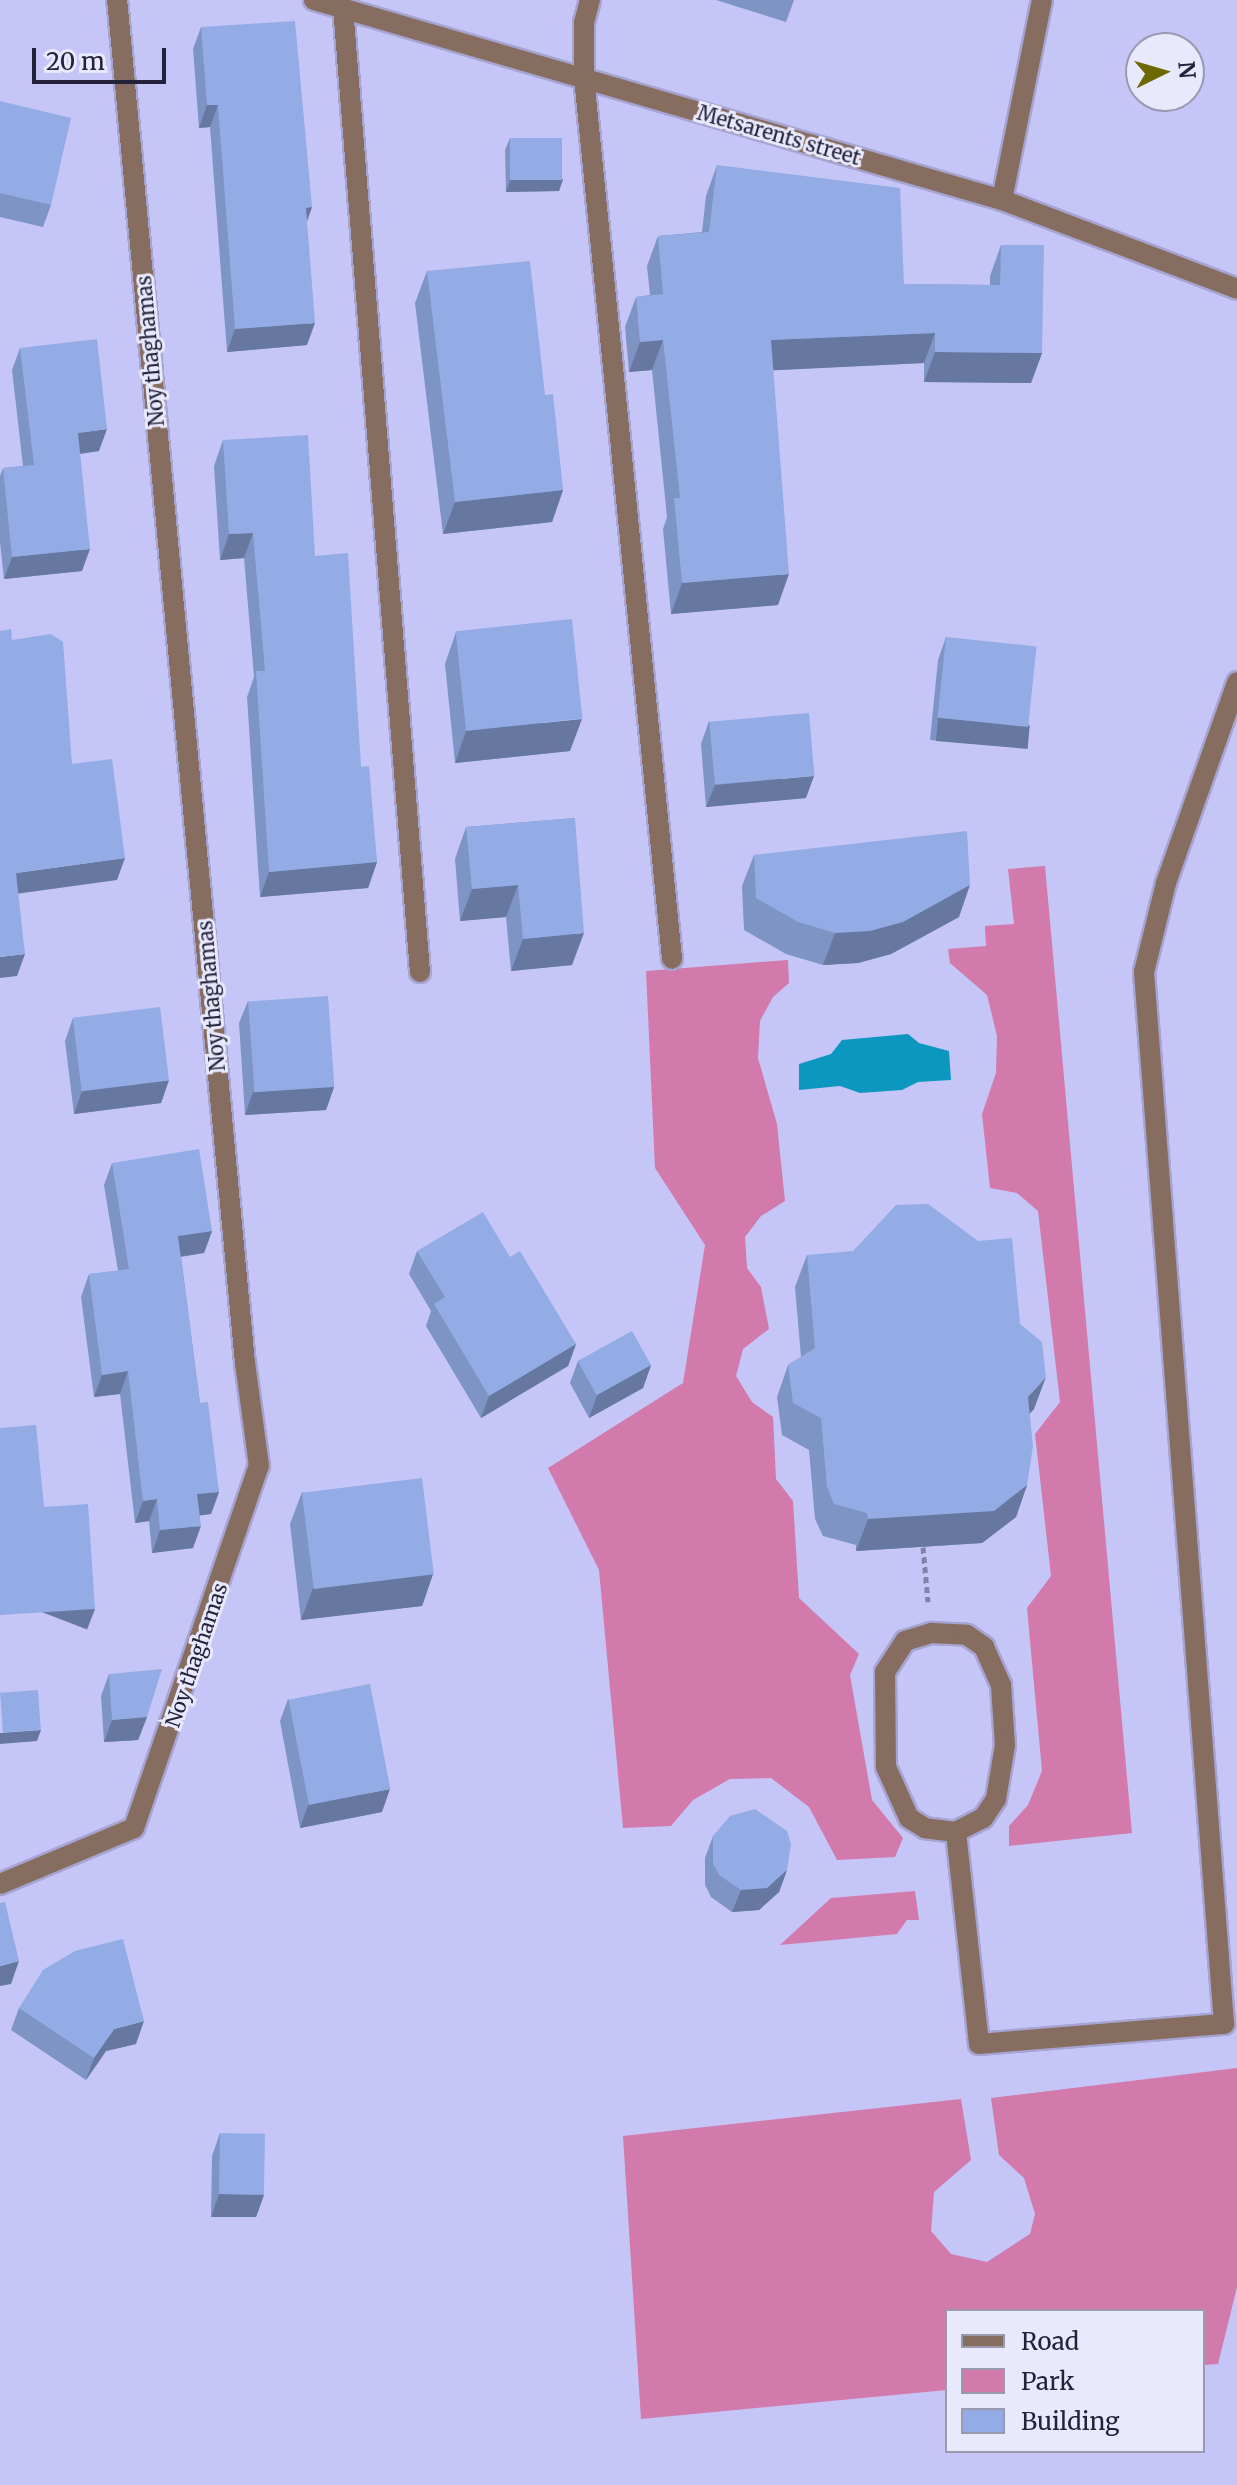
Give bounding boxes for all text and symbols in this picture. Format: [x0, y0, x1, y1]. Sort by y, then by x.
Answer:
scale bar [36, 32, 170, 82]
north arrow [1125, 32, 1205, 112]
text: 20 m [46, 46, 105, 77]
text: N [1172, 60, 1202, 80]
street label: Metsarents street [695, 100, 863, 170]
street label: Noy thaghamas [131, 275, 169, 427]
street label: Noy thaghamas [192, 920, 230, 1072]
street label: Noy thaghamas [160, 1580, 232, 1730]
legend [945, 2309, 1205, 2453]
text: Road [1021, 2326, 1079, 2357]
text: Park [1021, 2366, 1074, 2397]
text: Building [1021, 2406, 1120, 2437]

